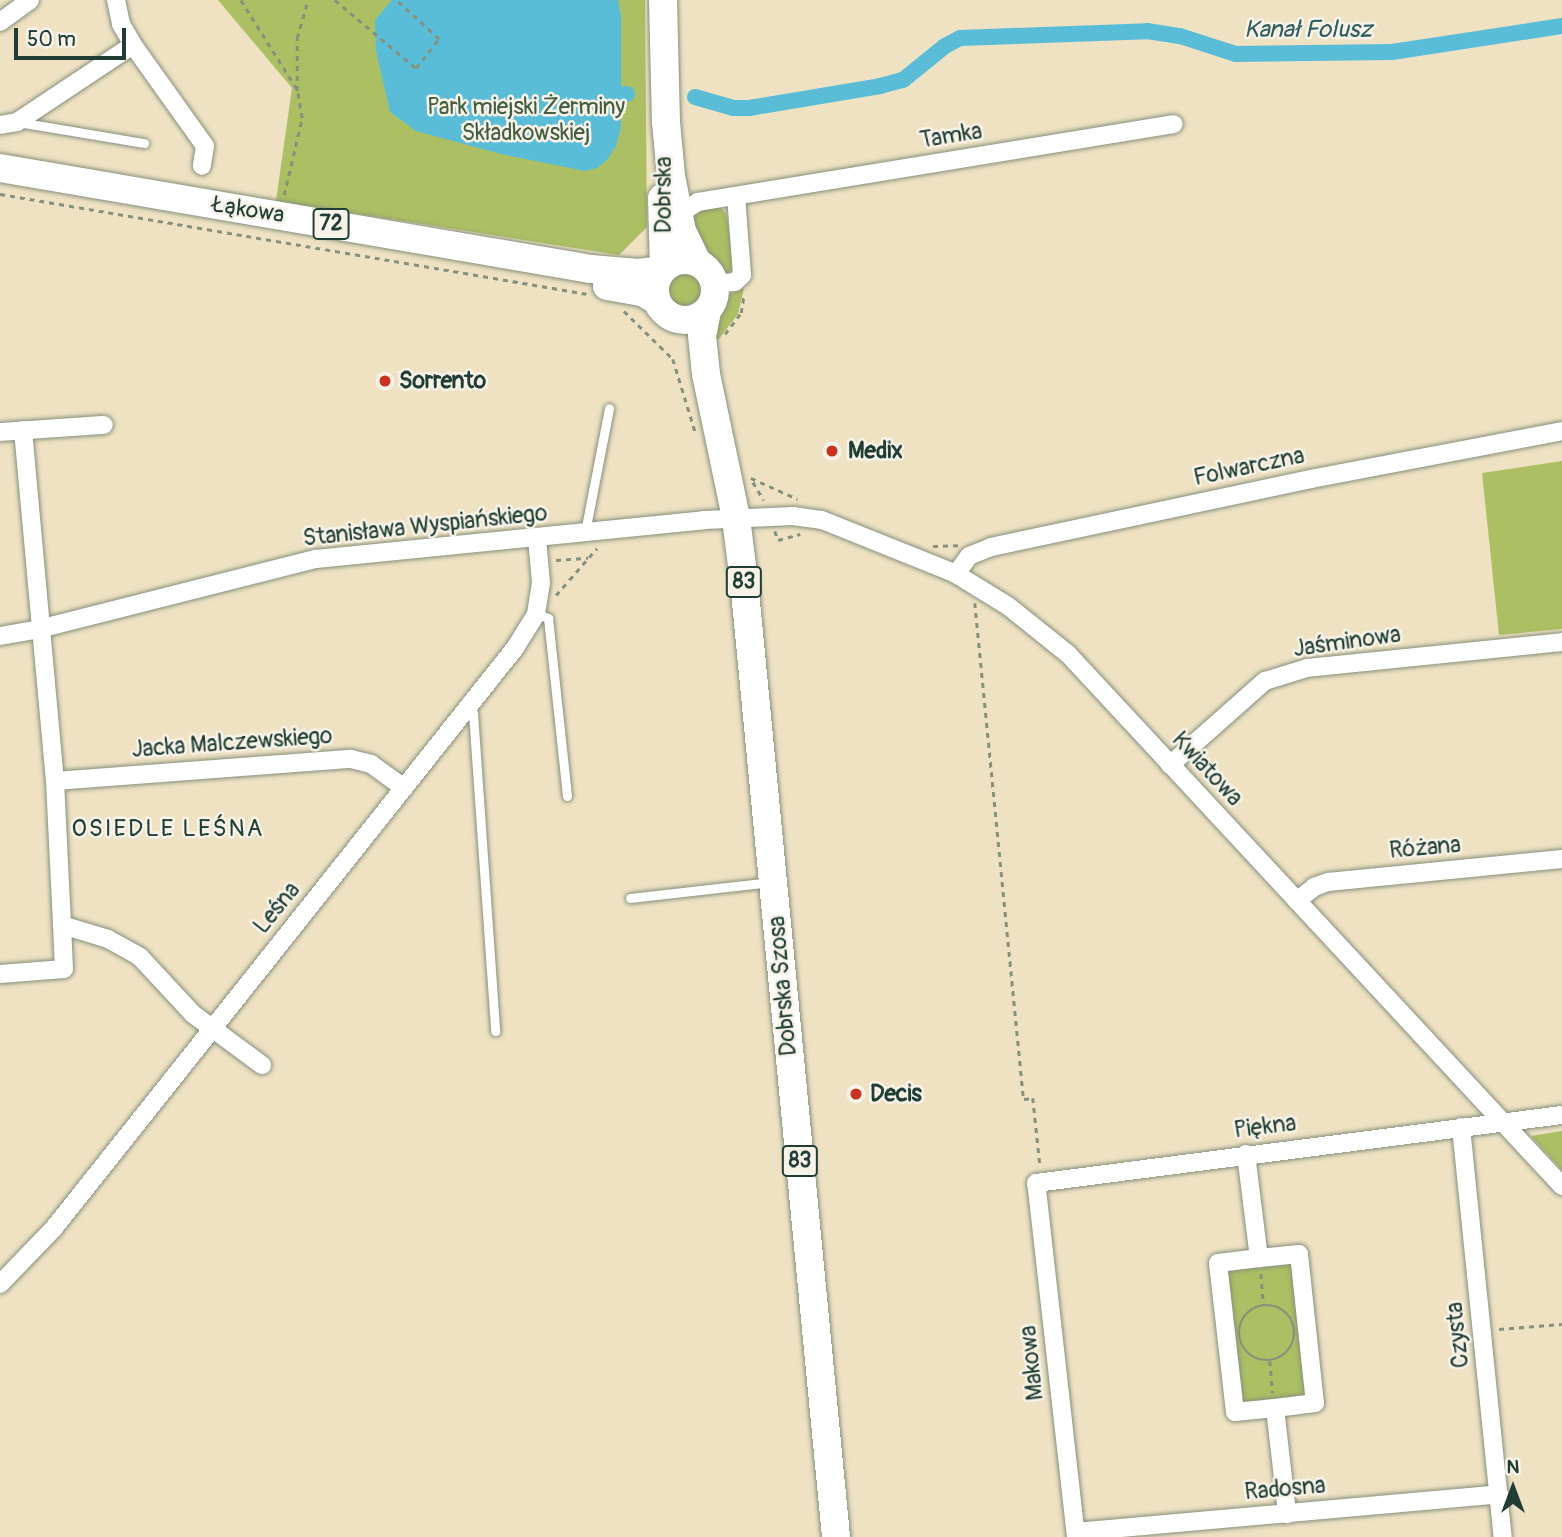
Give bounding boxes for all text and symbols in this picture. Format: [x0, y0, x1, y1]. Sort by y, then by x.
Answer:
scale bar [18, 14, 130, 58]
water label: Kanał Folusz [1244, 16, 1372, 44]
text: 50 m [27, 26, 76, 53]
park label: Park miejski Żerminy Składkowskiej [427, 93, 625, 147]
street label: Tamka [918, 117, 984, 155]
street label: Dobrska [650, 157, 678, 233]
street label: Łąkowa [210, 191, 286, 229]
road number: 72 [312, 206, 350, 242]
place label: Sorrento [399, 367, 486, 395]
marker: Sorrento [377, 373, 393, 389]
place label: Medix [848, 437, 903, 465]
marker: Medix [822, 441, 842, 461]
street label: Folwarczna [1191, 442, 1307, 492]
street label: Stanisława Wyspiańskiego [301, 499, 549, 553]
road number: 83 [725, 564, 763, 600]
street label: Jaśminowa [1292, 621, 1402, 663]
street label: Jacka Malczewskiego [131, 722, 333, 764]
street label: Kwiatowa [1166, 726, 1248, 812]
district label: OSIEDLE LEŚNA [73, 815, 263, 843]
street label: Różana [1388, 831, 1462, 865]
street label: Leśna [248, 877, 306, 939]
street label: Dobrska Szosa [763, 915, 803, 1057]
place label: Decis [870, 1080, 922, 1108]
marker: Decis [848, 1086, 864, 1102]
street label: Piękna [1232, 1110, 1298, 1144]
road number: 83 [781, 1144, 819, 1178]
street label: Czysta [1441, 1301, 1475, 1369]
street label: Makowa [1014, 1324, 1050, 1402]
north arrow [1478, 1453, 1548, 1523]
text: N [1507, 1455, 1519, 1479]
street label: Radosna [1243, 1472, 1327, 1506]

